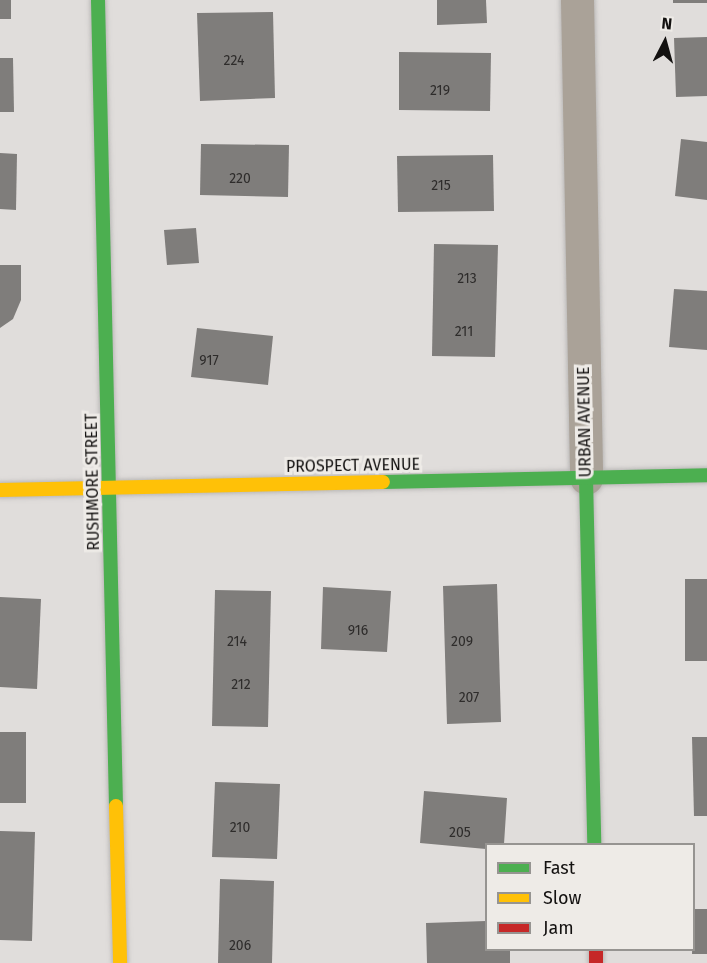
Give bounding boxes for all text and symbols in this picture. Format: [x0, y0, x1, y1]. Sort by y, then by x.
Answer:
north arrow [635, 12, 695, 72]
text: N [661, 14, 673, 34]
house number: 224 [224, 53, 244, 69]
house number: 219 [430, 83, 450, 99]
house number: 220 [229, 171, 251, 187]
house number: 215 [431, 178, 451, 194]
house number: 213 [457, 271, 477, 287]
house number: 211 [455, 324, 473, 340]
house number: 917 [199, 353, 219, 369]
street label: URBAN AVENUE [574, 366, 596, 478]
street label: RUSHMORE STREET [82, 413, 104, 551]
street label: PROSPECT AVENUE [286, 455, 420, 477]
house number: 916 [348, 623, 368, 639]
house number: 214 [227, 634, 247, 650]
house number: 209 [451, 634, 473, 650]
house number: 212 [231, 677, 251, 693]
house number: 207 [459, 690, 479, 706]
house number: 210 [230, 820, 250, 836]
house number: 205 [449, 825, 471, 841]
legend [485, 843, 695, 951]
text: Fast [543, 857, 575, 879]
text: Slow [543, 887, 581, 909]
text: Jam [543, 917, 574, 939]
house number: 206 [229, 938, 251, 954]

